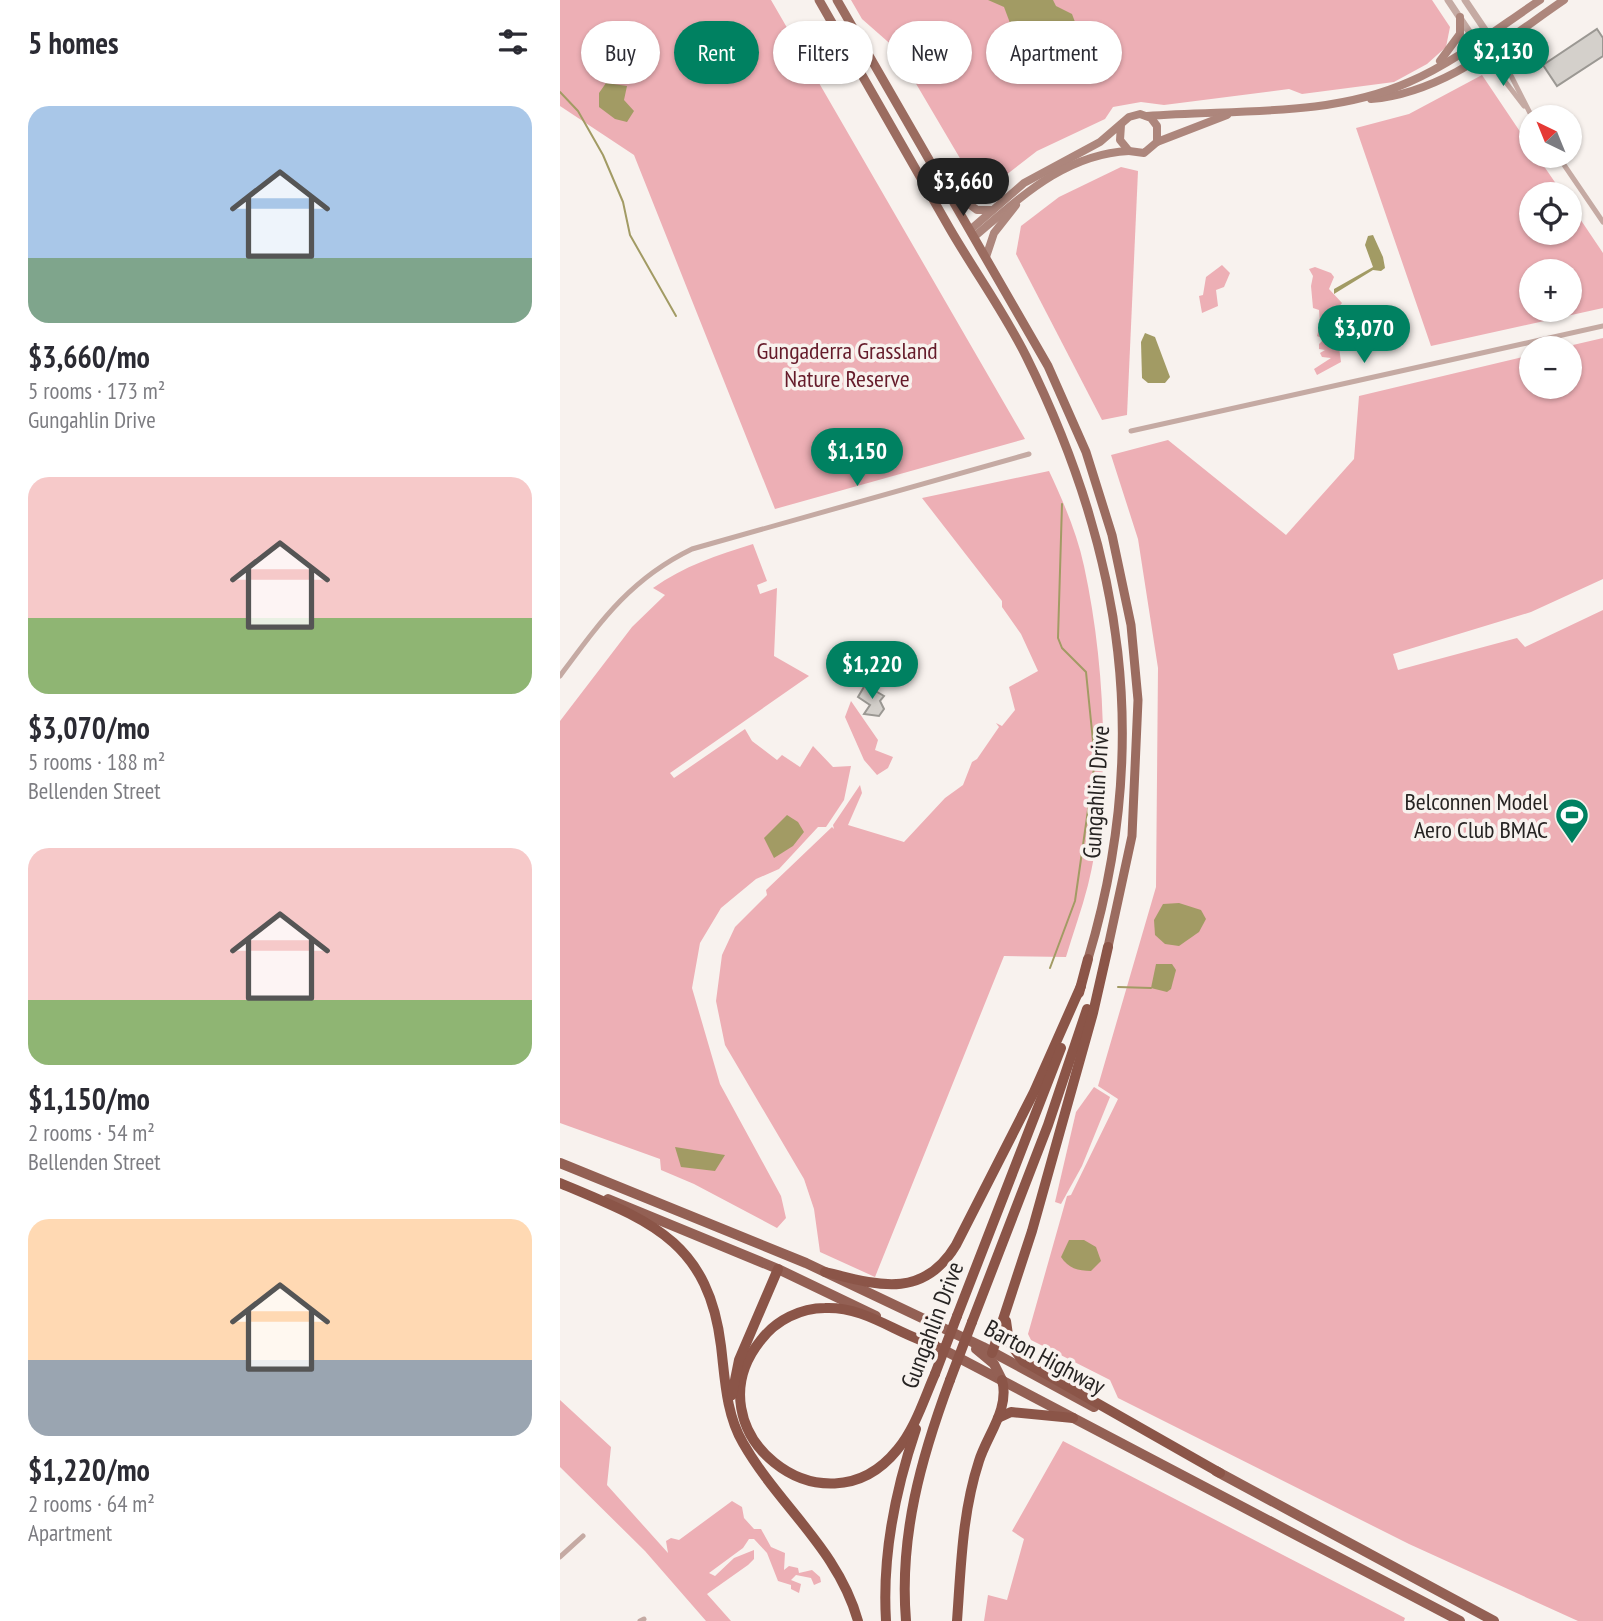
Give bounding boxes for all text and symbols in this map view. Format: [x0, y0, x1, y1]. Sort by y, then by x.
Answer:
chip: Buy [581, 21, 660, 84]
chip: Rent [674, 21, 759, 84]
chip: Filters [773, 21, 873, 84]
chip: New [887, 21, 972, 84]
chip: Apartment [986, 21, 1122, 84]
text: 5 homes [28, 23, 119, 62]
icon: filters [494, 23, 532, 61]
pin: $2,130 [1446, 28, 1560, 88]
text: $2,130 [1473, 36, 1533, 65]
north arrow [1519, 105, 1582, 168]
map controls [1519, 105, 1582, 399]
icon: home [217, 151, 343, 277]
pin: $3,660 [906, 158, 1020, 218]
text: $3,660 [933, 166, 993, 195]
button: locate [1519, 182, 1582, 245]
button: + [1519, 259, 1582, 322]
pin: $3,070 [1307, 306, 1421, 365]
text: $3,070 [1334, 313, 1394, 342]
park label: Gungaderra Grassland Nature Reserve [756, 335, 938, 394]
button: − [1519, 336, 1582, 399]
text: $3,660/mo [28, 337, 150, 376]
text: 5 rooms · 173 m² [28, 376, 165, 405]
text: Gungahlin Drive [28, 405, 156, 434]
pin: $1,150 [800, 428, 914, 488]
text: $1,150 [827, 436, 887, 465]
icon: home [217, 522, 343, 648]
pin: $1,220 [815, 642, 929, 701]
text: $1,220 [842, 649, 902, 678]
text: $3,070/mo [28, 708, 150, 747]
street label: Gungahlin Drive [1076, 724, 1116, 860]
text: 5 rooms · 188 m² [28, 747, 165, 776]
text: Bellenden Street [28, 776, 161, 805]
place label: Belconnen Model Aero Club BMAC [1405, 786, 1548, 845]
sports icon: Belconnen Model Aero Club BMAC [1553, 796, 1591, 845]
icon: home [217, 893, 343, 1019]
text: $1,150/mo [28, 1079, 150, 1118]
text: 2 rooms · 54 m² [28, 1118, 155, 1147]
text: Bellenden Street [28, 1147, 161, 1176]
street label: Gungahlin Drive [894, 1257, 970, 1393]
icon: home [217, 1264, 343, 1390]
street label: Barton Highway [979, 1312, 1111, 1402]
text: $1,220/mo [28, 1450, 150, 1489]
text: 2 rooms · 64 m² [28, 1489, 155, 1518]
text: Apartment [28, 1518, 112, 1547]

